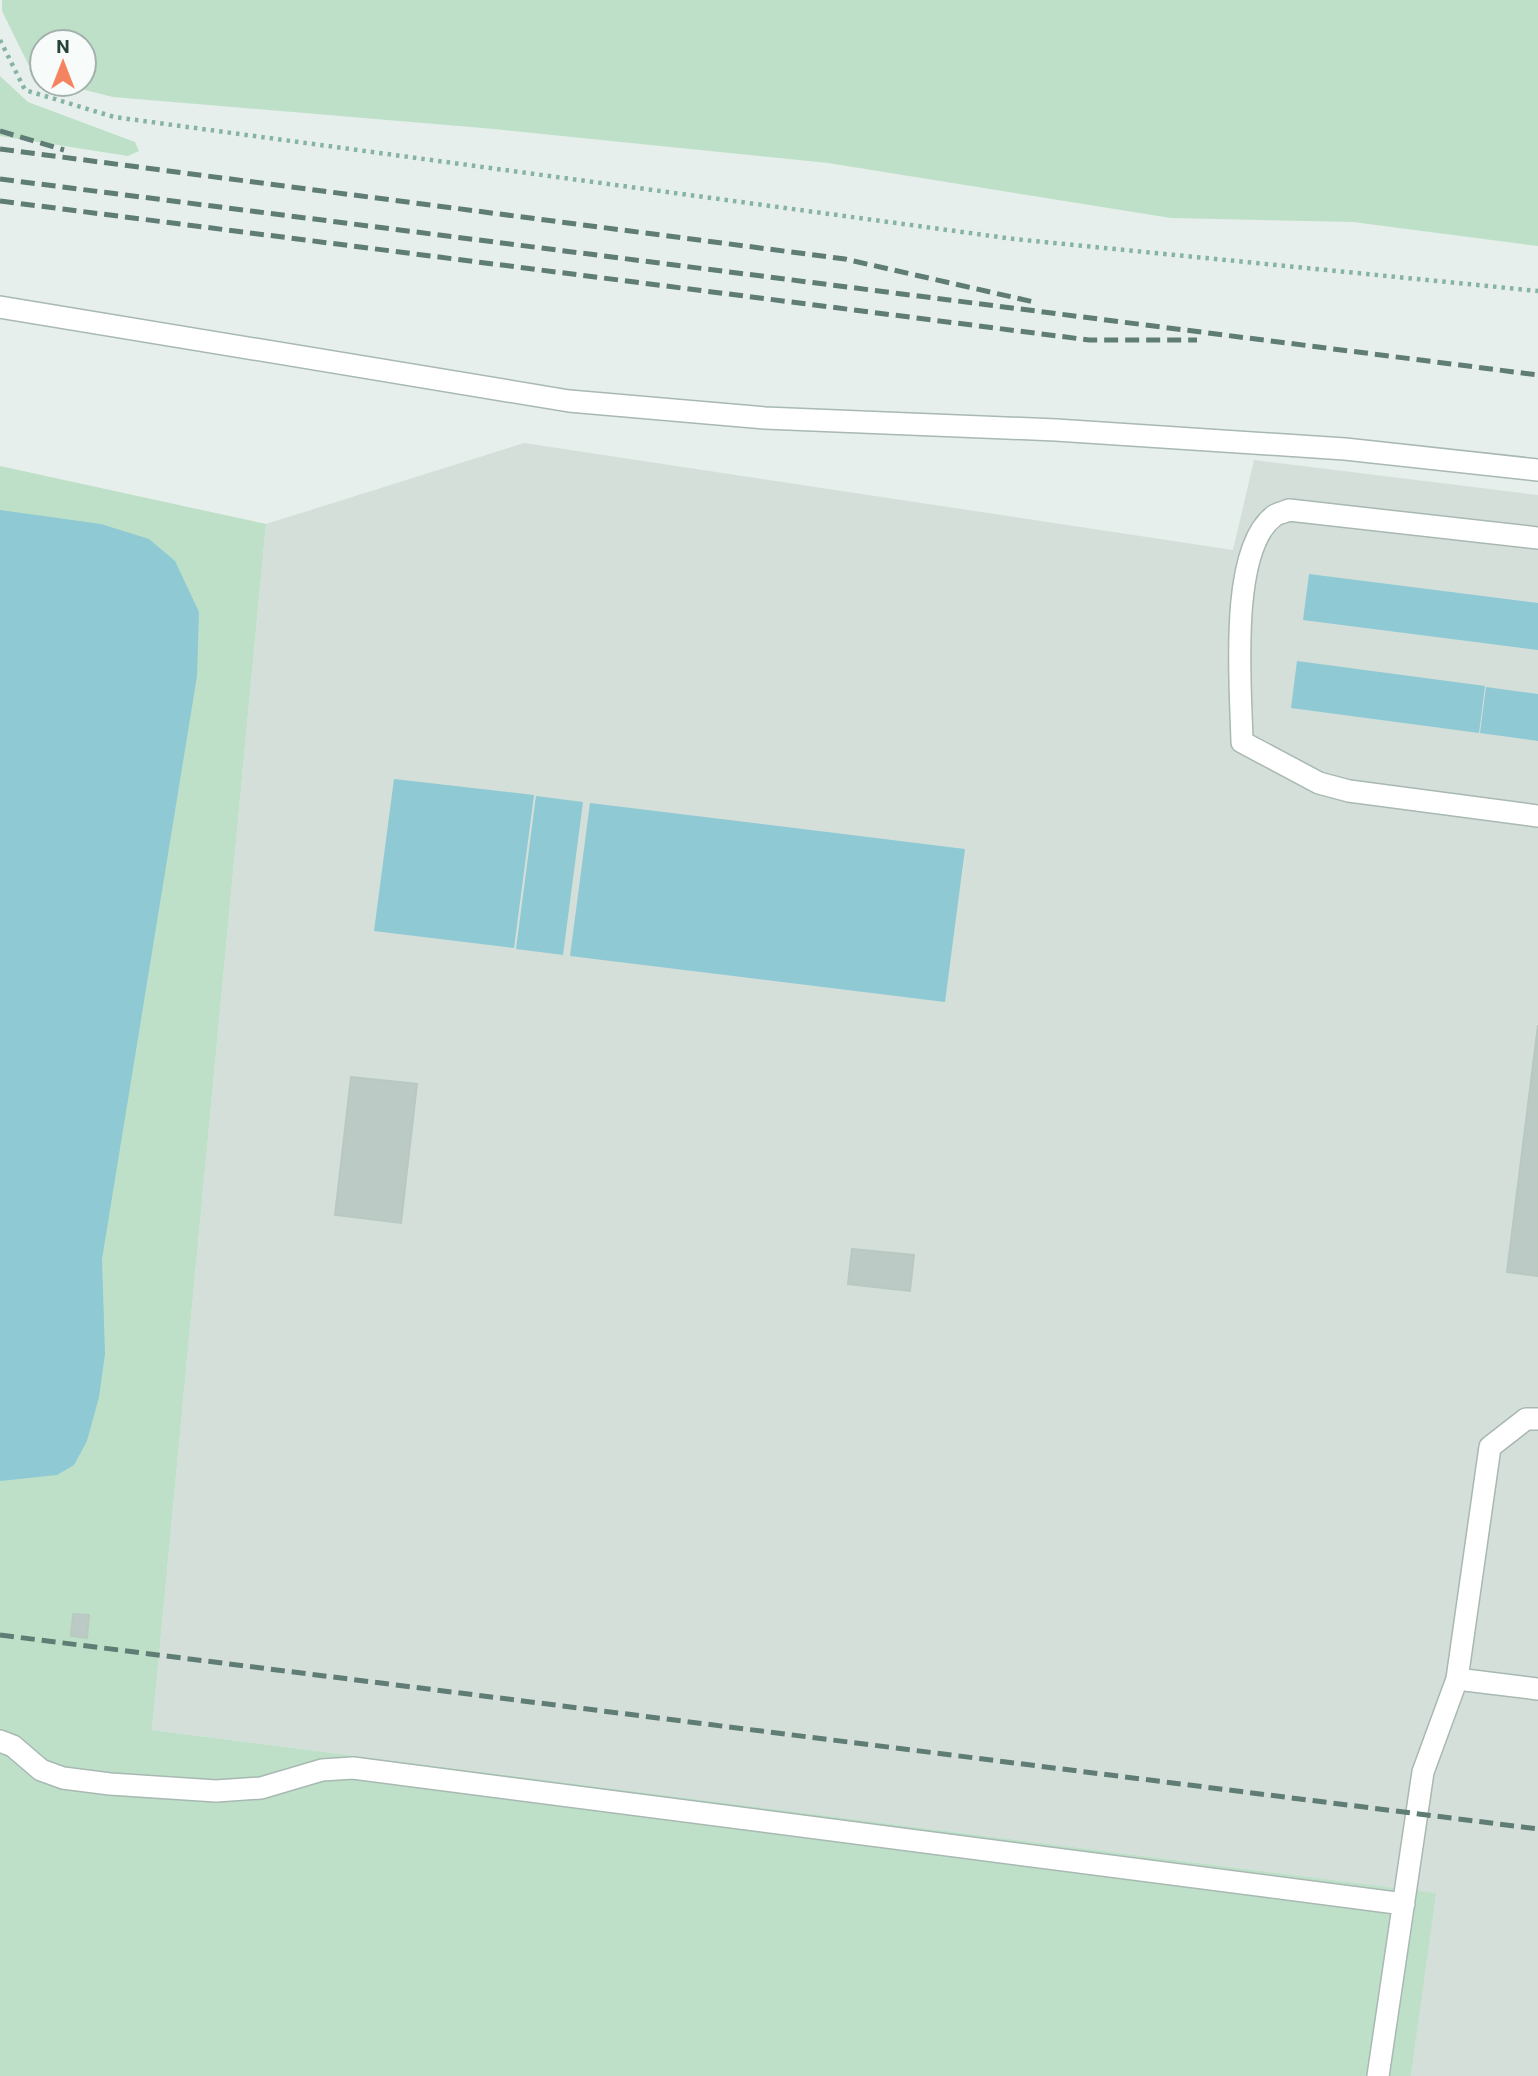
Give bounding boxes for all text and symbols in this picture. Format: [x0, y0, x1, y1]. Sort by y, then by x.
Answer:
north arrow [28, 28, 98, 98]
text: N [56, 35, 70, 58]

